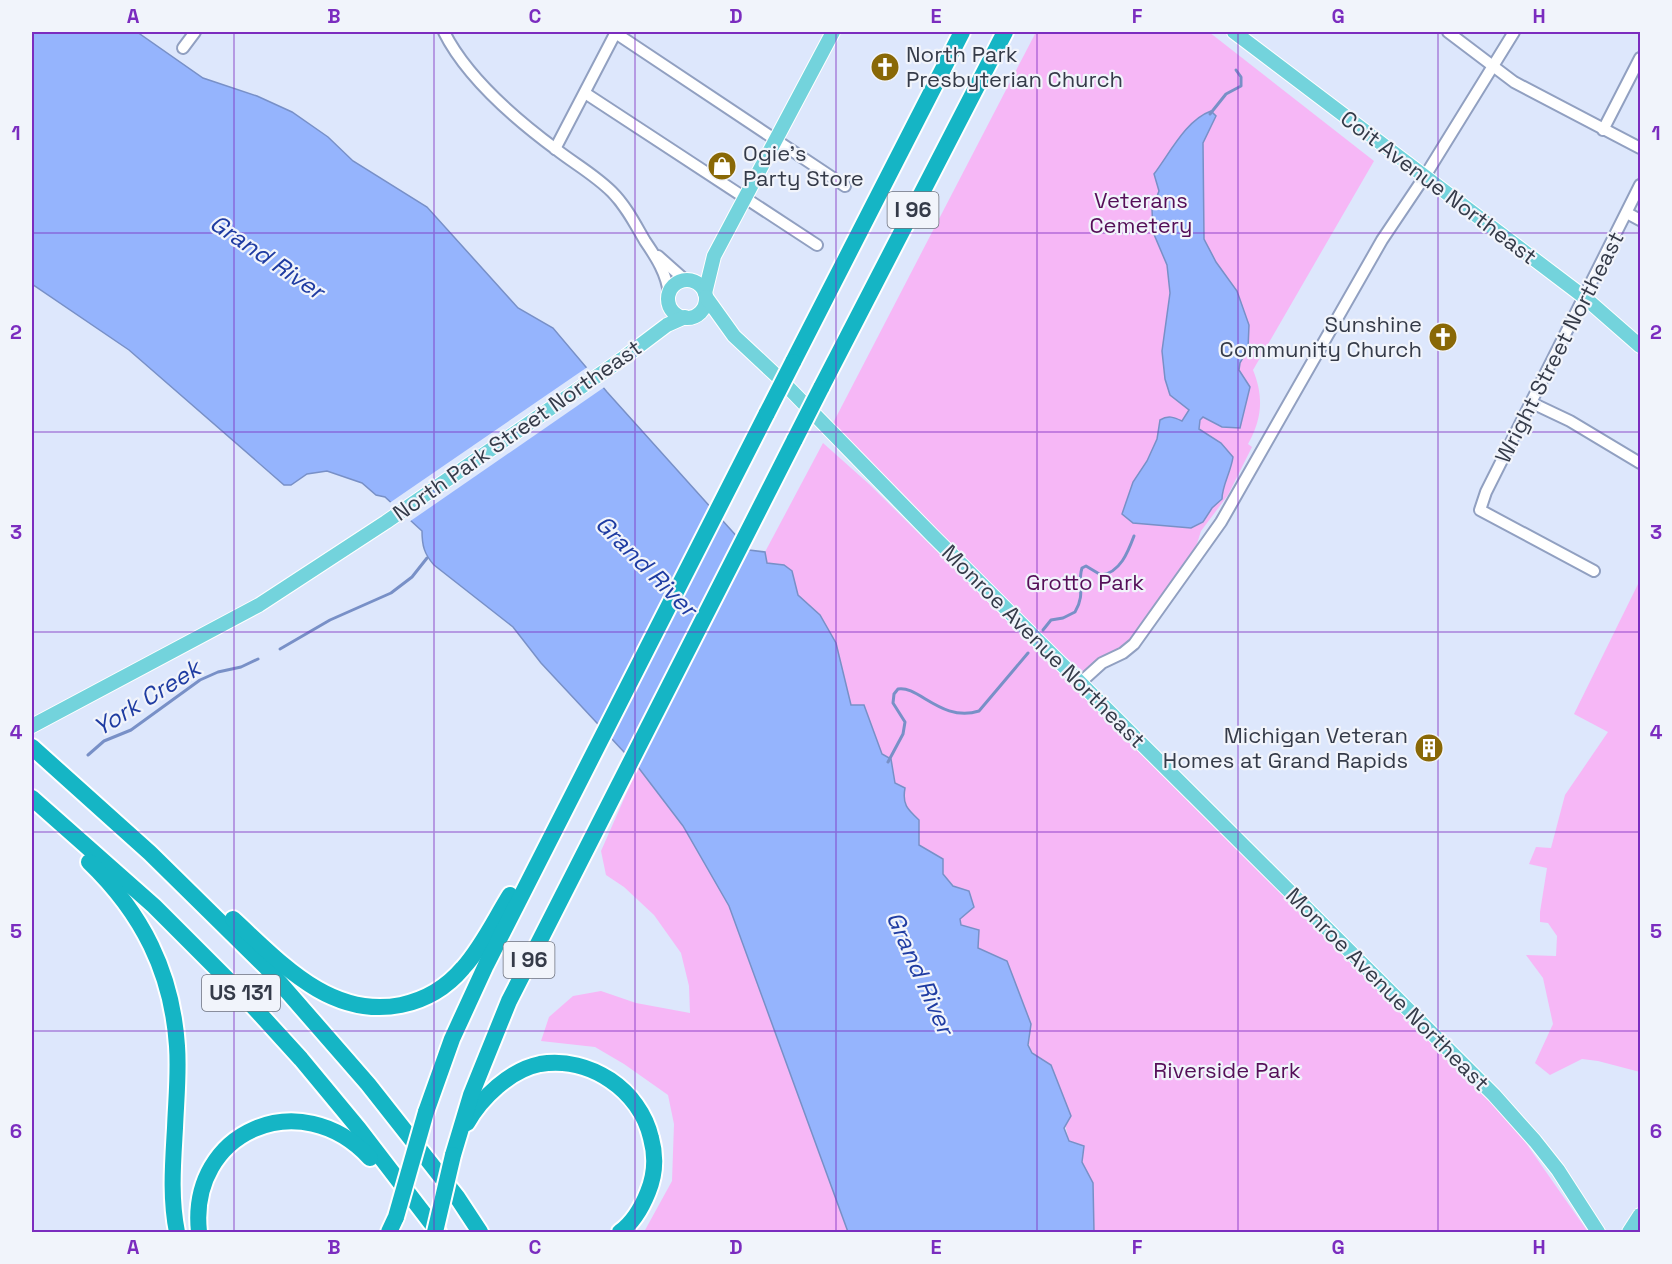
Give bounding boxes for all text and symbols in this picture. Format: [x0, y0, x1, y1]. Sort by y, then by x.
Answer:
text: A [127, 3, 140, 29]
text: B [327, 3, 341, 29]
text: C [529, 3, 542, 29]
text: D [729, 3, 743, 29]
text: E [930, 3, 942, 29]
text: F [1132, 3, 1143, 29]
text: G [1331, 3, 1345, 29]
text: H [1532, 3, 1546, 29]
place label: North Park Presbyterian Church [906, 40, 1123, 93]
church icon: North Park Presbyterian Church [869, 51, 901, 83]
street label: Coit Avenue Northeast [1335, 104, 1543, 270]
text: 1 [11, 120, 21, 146]
text: 1 [1651, 120, 1661, 146]
place label: Ogie's Party Store [743, 139, 864, 192]
shop icon: Ogie's Party Store [706, 150, 738, 182]
park label: Veterans Cemetery [1089, 186, 1193, 239]
road number: I 96 [888, 192, 938, 228]
water label: Grand River [204, 207, 333, 308]
street label: Wright Street Northeast [1488, 227, 1630, 467]
place label: Sunshine Community Church [1220, 310, 1422, 363]
text: 2 [10, 319, 22, 345]
text: 2 [1650, 319, 1662, 345]
church icon: Sunshine Community Church [1427, 321, 1459, 353]
street label: North Park Street Northeast [387, 333, 647, 527]
water label: Grand River [589, 508, 706, 625]
text: 3 [10, 519, 22, 545]
text: 3 [1650, 519, 1662, 545]
street label: Monroe Avenue Northeast [936, 538, 1152, 754]
park label: Grotto Park [1026, 568, 1144, 596]
water label: York Creek [87, 651, 209, 743]
text: 4 [10, 719, 23, 745]
text: 4 [1650, 719, 1663, 745]
place label: Michigan Veteran Homes at Grand Rapids [1163, 721, 1408, 774]
building icon: Michigan Veteran Homes at Grand Rapids [1413, 732, 1445, 764]
street label: Monroe Avenue Northeast [1280, 881, 1496, 1097]
water label: Grand River [880, 906, 963, 1042]
text: 5 [10, 918, 22, 944]
text: 5 [1650, 918, 1662, 944]
road number: I 96 [504, 942, 554, 978]
road number: US 131 [202, 975, 280, 1011]
park label: Riverside Park [1153, 1056, 1301, 1084]
text: 6 [10, 1118, 22, 1144]
text: 6 [1650, 1118, 1662, 1144]
text: A [127, 1234, 140, 1260]
text: B [327, 1234, 341, 1260]
text: C [529, 1234, 542, 1260]
text: D [729, 1234, 743, 1260]
text: E [930, 1234, 942, 1260]
text: F [1132, 1234, 1143, 1260]
text: G [1331, 1234, 1345, 1260]
text: H [1532, 1234, 1546, 1260]

